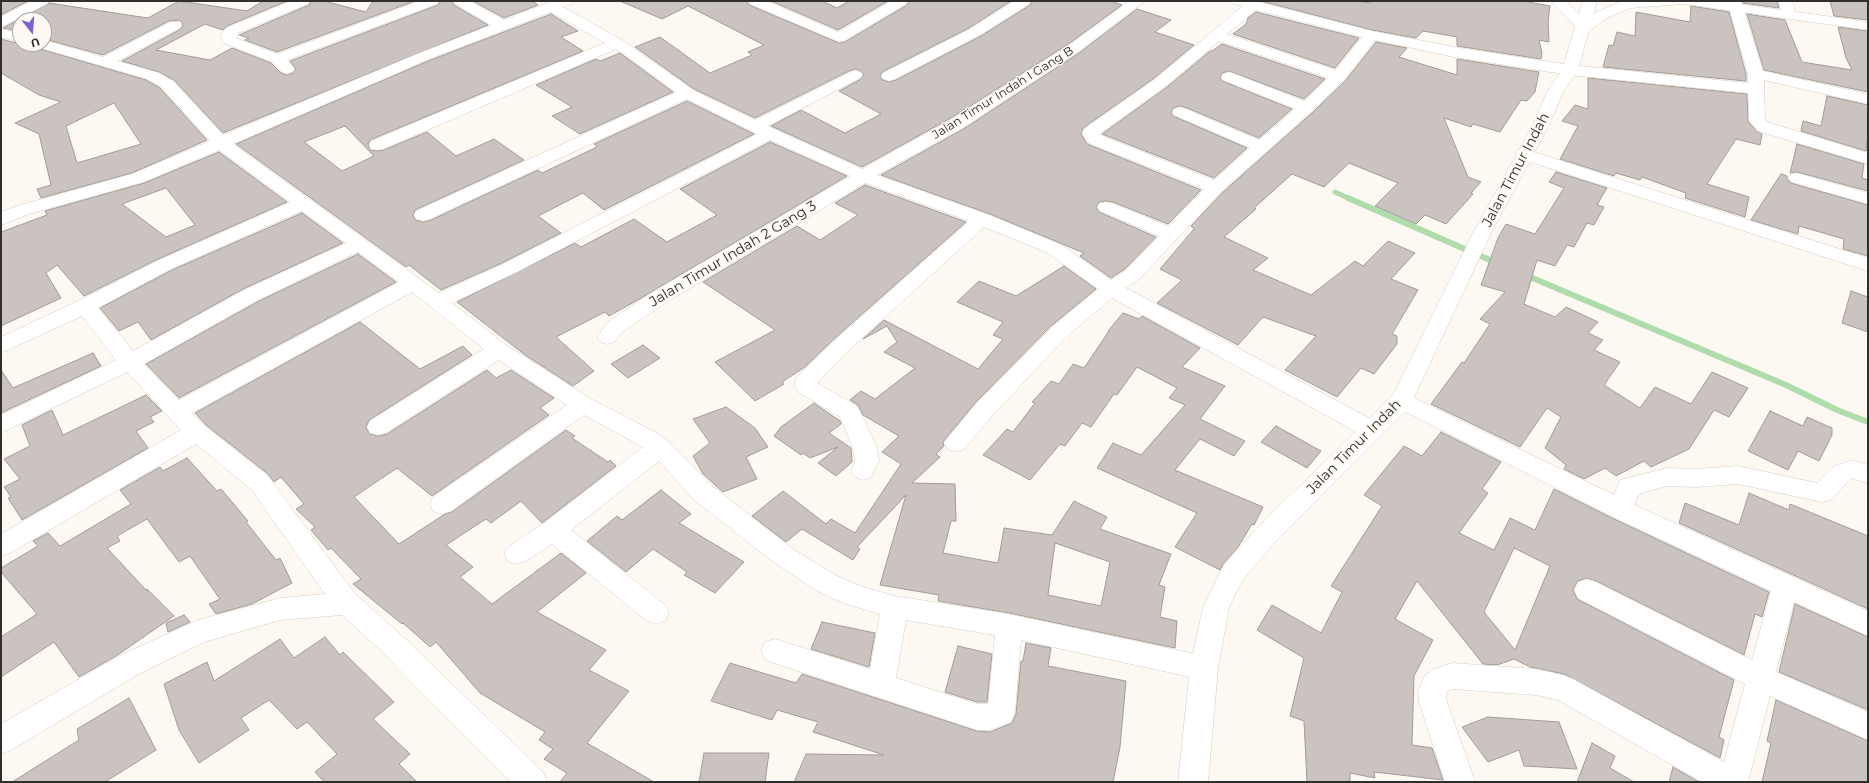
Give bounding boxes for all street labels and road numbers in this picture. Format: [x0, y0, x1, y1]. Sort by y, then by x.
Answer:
street label: Jalan Timur Indah I Gang B [930, 44, 1076, 142]
street label: Jalan Timur Indah [1479, 110, 1553, 230]
street label: Jalan Timur Indah 2 Gang 3 [647, 197, 819, 311]
street label: Jalan Timur Indah [1303, 396, 1405, 498]

